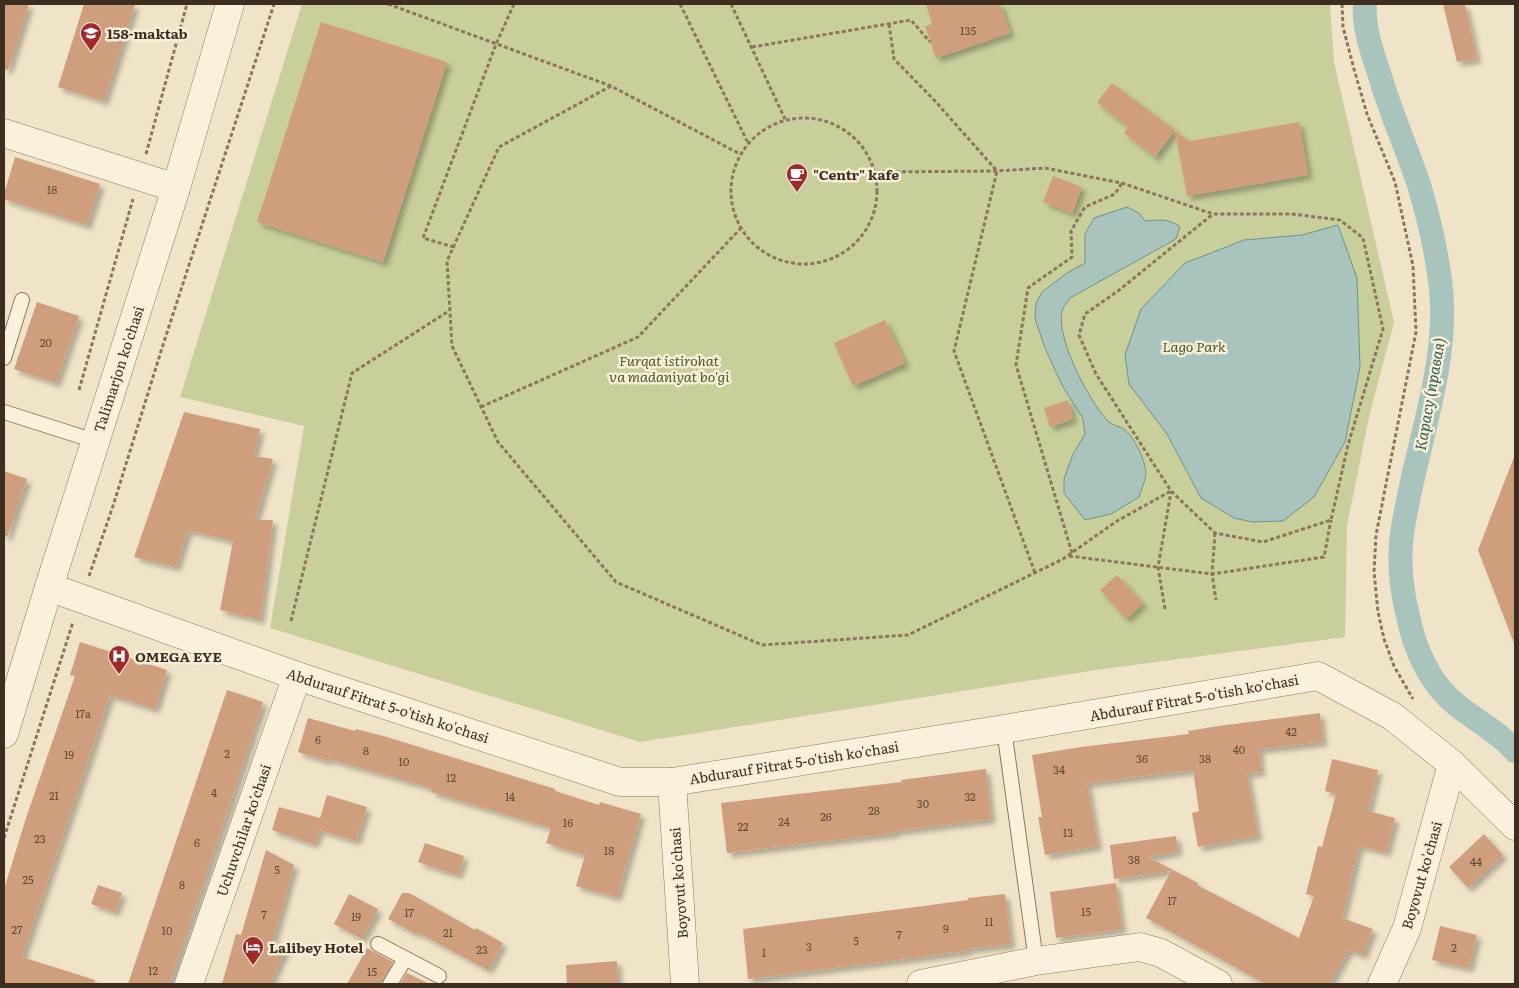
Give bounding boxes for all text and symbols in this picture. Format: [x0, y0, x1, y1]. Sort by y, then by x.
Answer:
school or university icon: 158-maktab [79, 21, 103, 52]
house number: 135 [960, 22, 976, 38]
place label: 158-maktab [107, 23, 188, 43]
cafe icon: "Centr" kafe [785, 162, 809, 193]
place label: "Centr" kafe [813, 164, 899, 184]
house number: 18 [47, 181, 57, 197]
street label: Talimarjon ko'chasi [88, 303, 148, 435]
house number: 20 [40, 334, 52, 350]
park label: Lago Park [1162, 336, 1226, 356]
water label: Карасу (правая) [1408, 336, 1450, 452]
park label: Furqat istirohat va madaniyat bo'gi [609, 350, 730, 386]
hospital icon: OMEGA EYE [107, 644, 131, 675]
place label: OMEGA EYE [135, 646, 222, 666]
street label: Abdurauf Fitrat 5-o'tish ko'chasi [284, 663, 492, 747]
street label: Abdurauf Fitrat 5-o'tish ko'chasi [1088, 669, 1300, 725]
house number: 17a [75, 705, 91, 721]
house number: 42 [1285, 723, 1297, 739]
house number: 6 [315, 731, 321, 747]
street label: Abdurauf Fitrat 5-o'tish ko'chasi [688, 735, 901, 788]
house number: 40 [1233, 741, 1245, 757]
house number: 8 [363, 742, 369, 758]
house number: 2 [224, 745, 230, 761]
house number: 19 [64, 746, 74, 762]
house number: 36 [1136, 750, 1148, 766]
house number: 38 [1199, 750, 1211, 766]
house number: 10 [399, 753, 409, 769]
street label: Uchuvchilar ko'chasi [211, 761, 275, 899]
house number: 34 [1053, 761, 1065, 777]
house number: 12 [446, 769, 456, 785]
house number: 4 [211, 784, 217, 800]
house number: 21 [49, 787, 60, 803]
house number: 14 [505, 788, 515, 804]
house number: 32 [964, 788, 976, 804]
house number: 30 [917, 795, 929, 811]
house number: 28 [868, 802, 880, 818]
house number: 26 [820, 808, 832, 824]
house number: 24 [778, 813, 790, 829]
house number: 16 [563, 814, 573, 830]
house number: 22 [737, 818, 749, 834]
street label: Boyovut ko'chasi [1396, 818, 1446, 931]
house number: 13 [1063, 824, 1073, 840]
street label: Boyovut ko'chasi [664, 826, 692, 939]
house number: 23 [34, 830, 46, 846]
house number: 6 [194, 834, 200, 850]
house number: 18 [604, 842, 614, 858]
house number: 38 [1128, 851, 1140, 867]
house number: 44 [1470, 853, 1482, 869]
house number: 5 [274, 861, 280, 877]
house number: 25 [22, 871, 34, 887]
house number: 8 [179, 876, 185, 892]
house number: 17 [1167, 892, 1177, 908]
house number: 15 [1081, 903, 1091, 919]
house number: 17 [404, 904, 414, 920]
house number: 7 [261, 906, 267, 922]
house number: 19 [351, 908, 361, 924]
house number: 11 [985, 913, 994, 929]
house number: 9 [943, 920, 949, 936]
house number: 27 [11, 921, 23, 937]
house number: 10 [162, 922, 172, 938]
house number: 21 [443, 924, 454, 940]
house number: 7 [896, 926, 902, 942]
house number: 5 [853, 932, 859, 948]
hotel icon: Lalibey Hotel [241, 935, 265, 966]
place label: Lalibey Hotel [269, 937, 363, 957]
house number: 3 [806, 938, 812, 954]
house number: 2 [1451, 939, 1457, 955]
house number: 23 [476, 941, 488, 957]
house number: 1 [762, 944, 767, 960]
house number: 12 [148, 962, 158, 978]
house number: 15 [367, 963, 377, 979]

